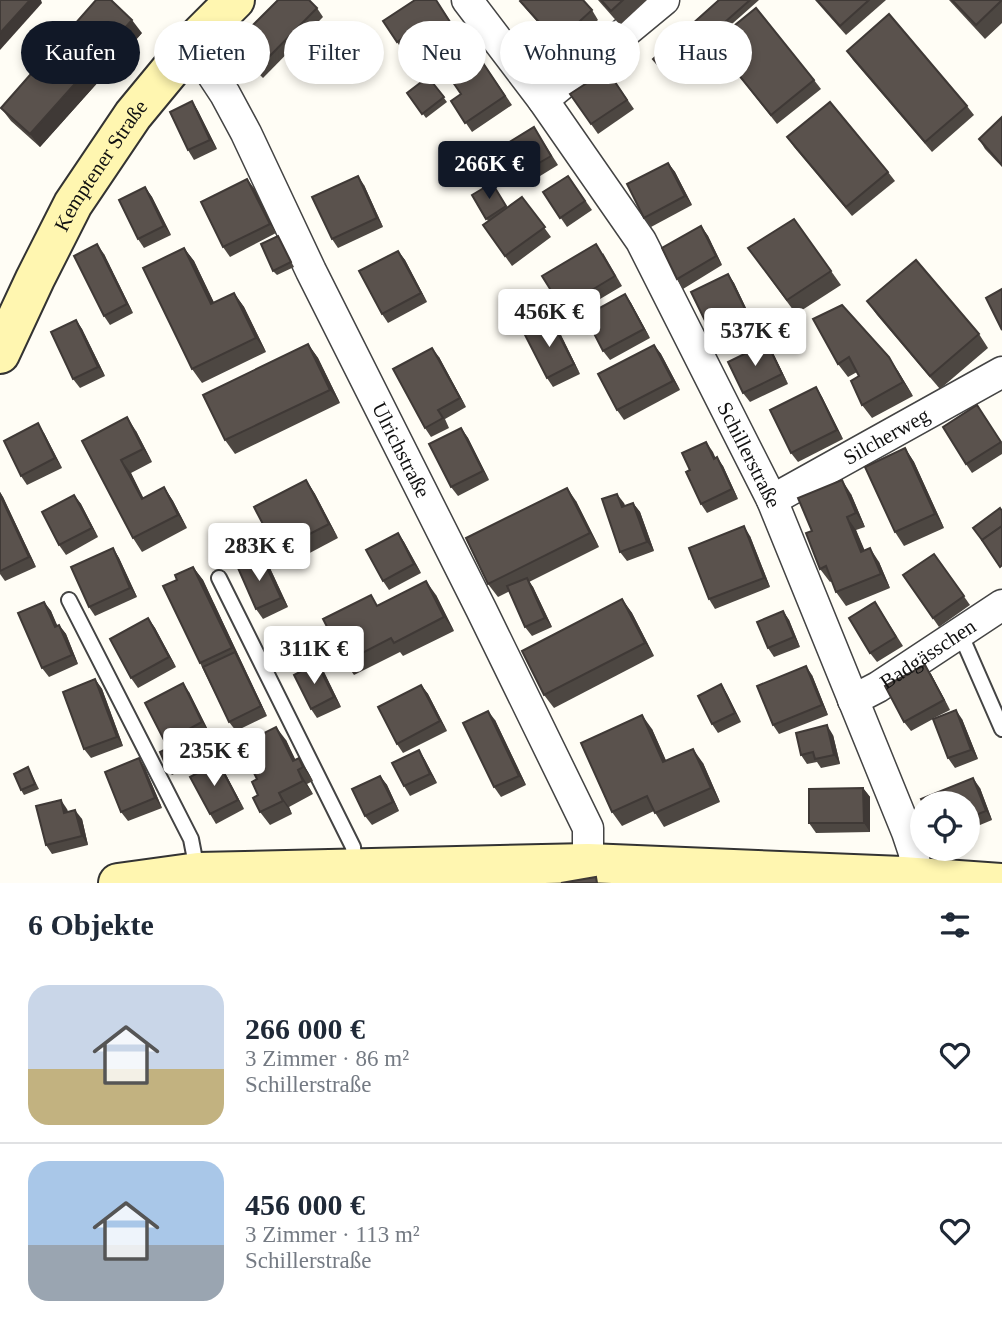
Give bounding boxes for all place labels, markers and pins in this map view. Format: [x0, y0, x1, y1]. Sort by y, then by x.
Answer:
pin: 266K € [432, 142, 546, 201]
pin: 456K € [492, 290, 606, 349]
pin: 537K € [698, 308, 812, 368]
pin: 283K € [202, 524, 316, 583]
pin: 311K € [257, 626, 371, 686]
pin: 235K € [157, 728, 271, 788]

